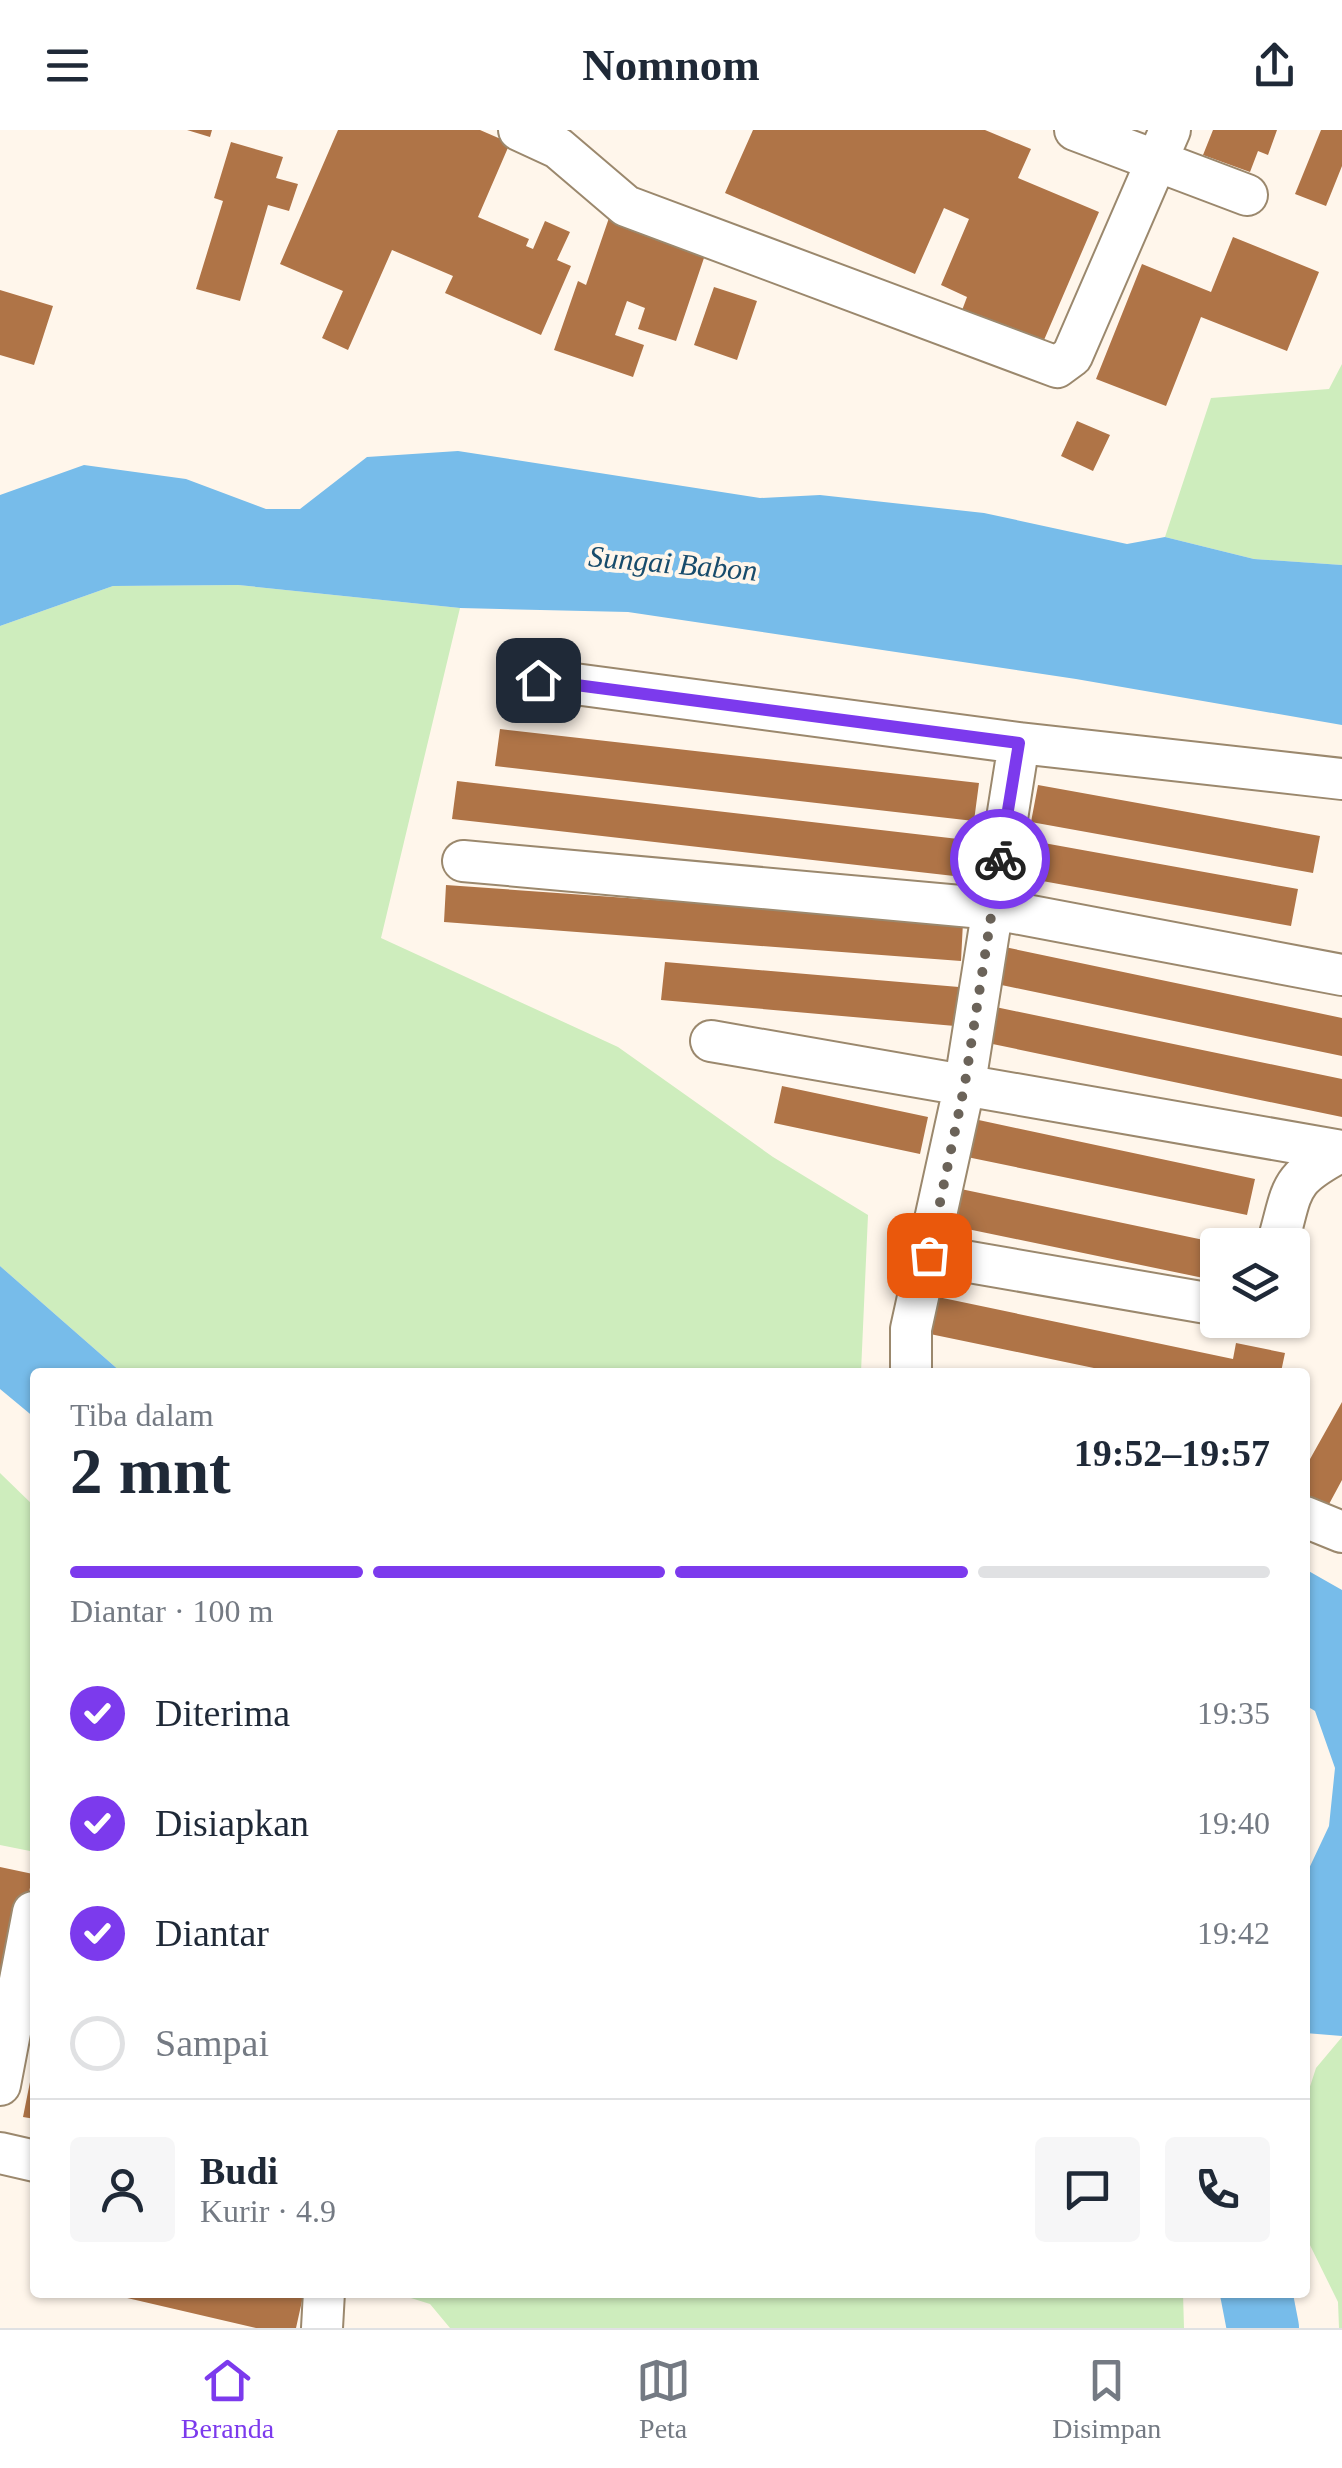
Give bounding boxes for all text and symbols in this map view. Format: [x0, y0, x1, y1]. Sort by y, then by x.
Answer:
icon: menu [40, 38, 95, 93]
icon: share [1247, 38, 1302, 93]
text: Nomnom [582, 40, 760, 90]
water label: Sungai Babon [587, 539, 759, 587]
pin [496, 638, 581, 723]
icon: home [511, 653, 566, 708]
courier [950, 809, 1050, 909]
icon: bike [973, 832, 1028, 887]
pin [887, 1213, 972, 1298]
icon: bag [902, 1228, 957, 1283]
map controls [1200, 1228, 1310, 1338]
button: layers [1200, 1228, 1310, 1338]
text: Tiba dalam [70, 1397, 214, 1433]
text: 19:52–19:57 [1074, 1432, 1270, 1474]
text: 2 mnt [70, 1435, 231, 1507]
text: Diantar · 100 m [70, 1593, 274, 1629]
icon: check [70, 1686, 125, 1741]
text: Diterima [155, 1692, 290, 1734]
text: 19:35 [1197, 1695, 1270, 1731]
icon: check [70, 1796, 125, 1851]
text: Disiapkan [155, 1802, 309, 1844]
text: 19:40 [1197, 1805, 1270, 1841]
icon: check [70, 1906, 125, 1961]
text: Diantar [155, 1912, 269, 1954]
text: 19:42 [1197, 1915, 1270, 1951]
text: Sampai [155, 2022, 269, 2064]
button: person [70, 2137, 175, 2242]
button: chat [1035, 2137, 1140, 2242]
button: phone [1165, 2137, 1270, 2242]
text: Budi [200, 2150, 278, 2192]
text: Kurir · 4.9 [200, 2193, 336, 2229]
tab: Beranda [181, 2353, 274, 2445]
tab: Peta [636, 2353, 691, 2445]
tab: Disimpan [1052, 2353, 1161, 2445]

